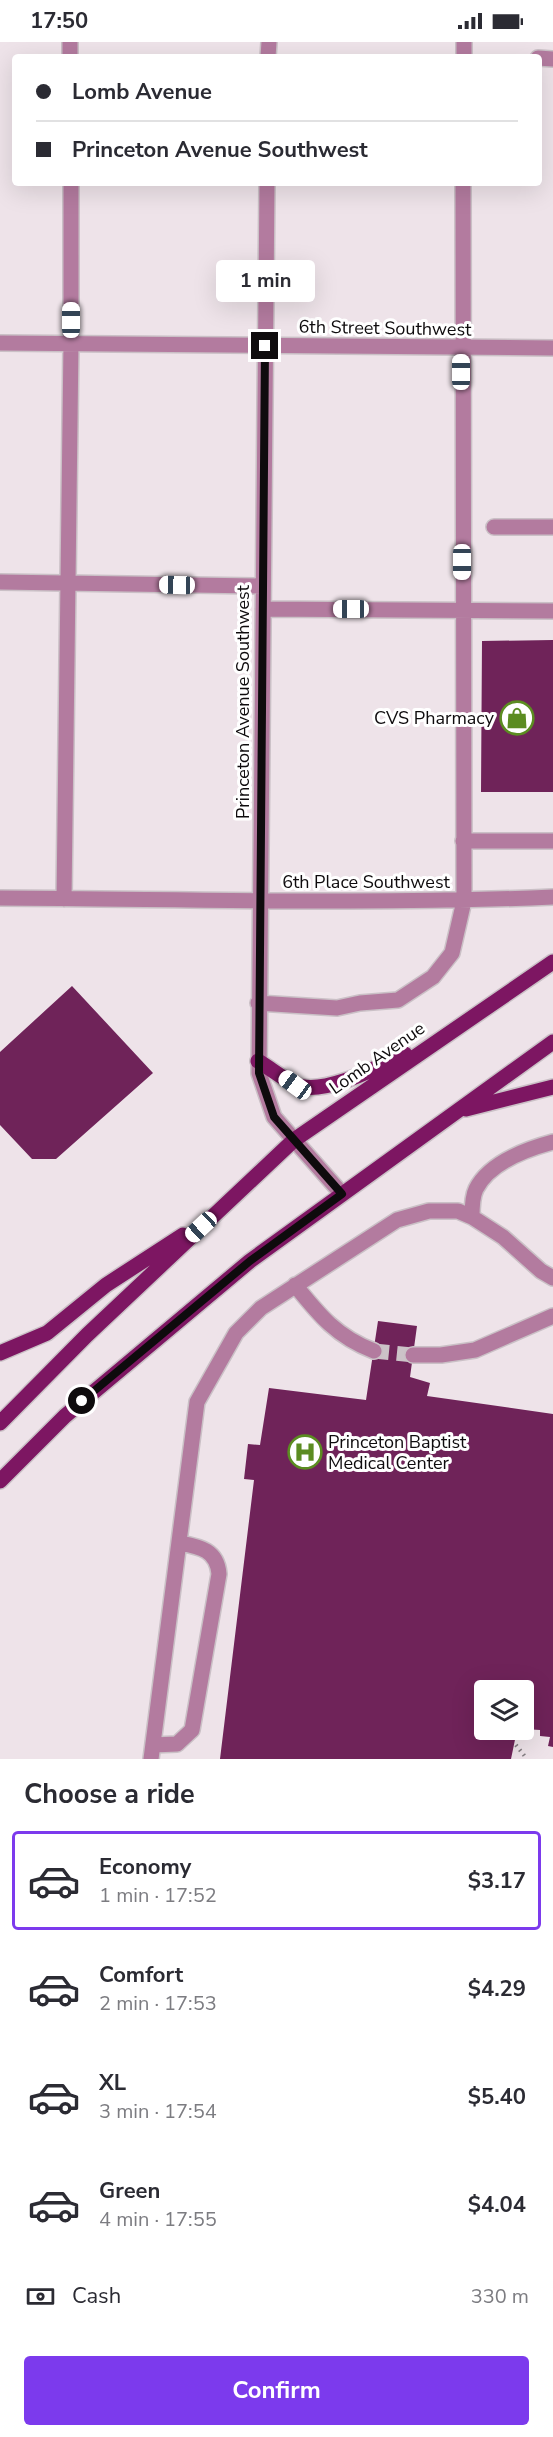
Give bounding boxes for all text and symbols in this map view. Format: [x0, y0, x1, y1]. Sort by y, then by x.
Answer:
text: 17:50 [30, 6, 88, 36]
text: Lomb Avenue [72, 77, 212, 107]
text: Princeton Avenue Southwest [72, 135, 368, 165]
callout: 1 min [216, 259, 314, 301]
text: 1 min [240, 267, 291, 294]
car [62, 302, 80, 338]
street label: 6th Street Southwest [298, 314, 472, 342]
route end [251, 332, 278, 359]
car [452, 354, 470, 390]
car [453, 544, 471, 580]
car [159, 576, 195, 594]
street label: Princeton Avenue Southwest [231, 584, 255, 819]
car [333, 600, 369, 618]
shop icon: CVS Pharmacy [499, 700, 535, 736]
place label: CVS Pharmacy [374, 706, 495, 730]
street label: 6th Place Southwest [282, 870, 451, 894]
street label: Lomb Avenue [324, 1016, 430, 1100]
car [275, 1067, 315, 1103]
car [182, 1208, 220, 1246]
route start [68, 1387, 95, 1414]
place label: Princeton Baptist Medical Center [328, 1430, 467, 1475]
hospital icon: Princeton Baptist Medical Center [287, 1434, 323, 1470]
map controls [474, 1680, 534, 1740]
button: layers [474, 1680, 534, 1740]
text: Choose a ride [24, 1776, 195, 1813]
text: Economy [99, 1852, 191, 1882]
icon: car [27, 1854, 81, 1908]
text: $3.17 [468, 1866, 526, 1896]
text: 1 min · 17:52 [99, 1882, 217, 1909]
text: Comfort [99, 1960, 183, 1990]
icon: car [27, 1962, 81, 2016]
text: $4.29 [468, 1974, 526, 2004]
text: 2 min · 17:53 [99, 1990, 217, 2017]
text: XL [99, 2068, 126, 2098]
icon: car [27, 2070, 81, 2124]
text: $5.40 [468, 2082, 526, 2112]
text: 3 min · 17:54 [99, 2098, 217, 2125]
text: Green [99, 2176, 160, 2206]
icon: car [27, 2178, 81, 2232]
text: $4.04 [468, 2190, 526, 2220]
text: 4 min · 17:55 [99, 2206, 217, 2233]
icon: cash [24, 2280, 57, 2313]
text: Cash [72, 2281, 121, 2311]
text: 330 m [471, 2283, 529, 2310]
button: Confirm [24, 2356, 529, 2425]

